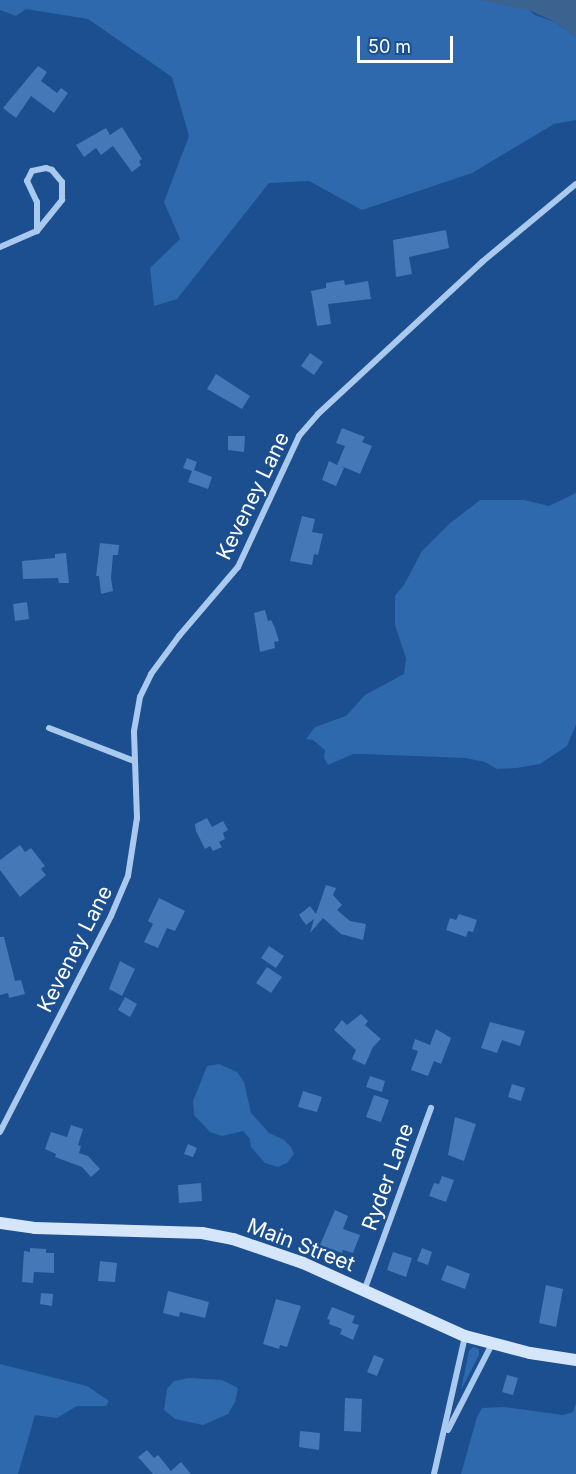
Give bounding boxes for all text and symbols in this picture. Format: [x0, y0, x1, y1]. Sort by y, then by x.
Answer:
scale bar [360, 24, 456, 62]
text: 50 m [368, 36, 411, 57]
street label: Keveney Lane [211, 428, 295, 564]
street label: Keveney Lane [32, 881, 118, 1017]
street label: Ryder Lane [357, 1120, 419, 1234]
street label: Main Street [244, 1213, 358, 1277]

